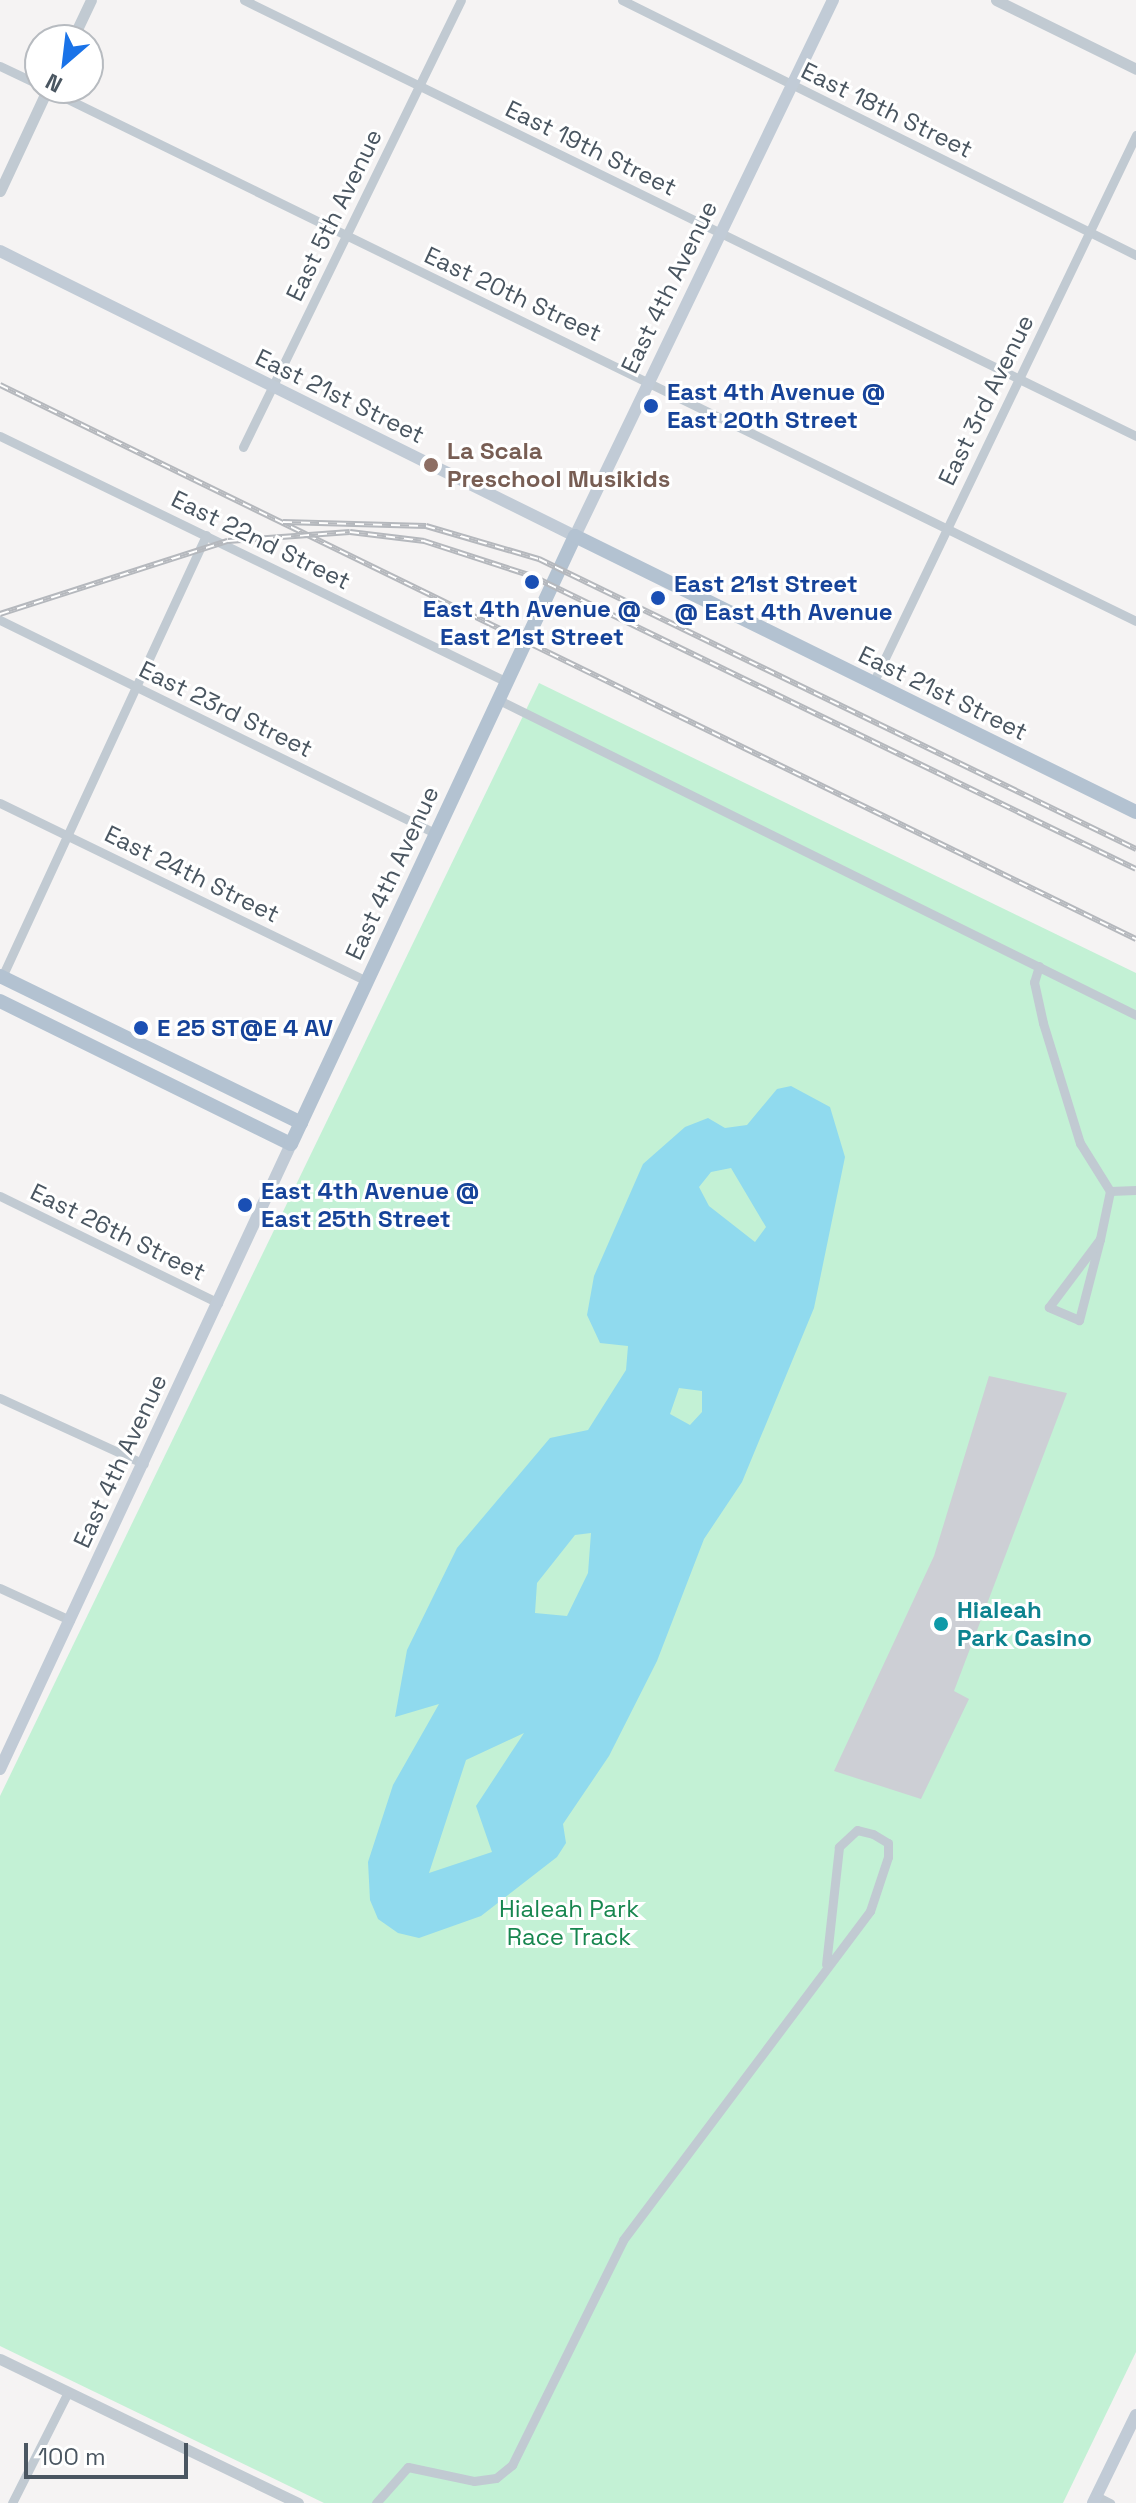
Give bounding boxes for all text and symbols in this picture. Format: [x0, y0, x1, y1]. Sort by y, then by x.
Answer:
north arrow [24, 24, 104, 104]
street label: East 18th Street [797, 56, 977, 164]
text: N [41, 68, 67, 99]
street label: East 19th Street [501, 94, 681, 202]
street label: East 5th Avenue [280, 124, 388, 306]
street label: East 4th Avenue [615, 196, 723, 378]
street label: East 20th Street [420, 240, 606, 348]
street label: East 3rd Avenue [932, 310, 1040, 490]
street label: East 21st Street [251, 343, 429, 449]
place label: East 4th Avenue @ East 20th Street [667, 378, 886, 434]
marker: East 4th Avenue @ East 20th Street [642, 397, 660, 415]
place label: La Scala Preschool Musikids [447, 437, 670, 493]
marker: La Scala Preschool Musikids [422, 456, 440, 474]
street label: East 22nd Street [167, 484, 355, 596]
place label: East 21st Street @ East 4th Avenue [674, 570, 893, 626]
marker: East 4th Avenue @ East 21st Street [523, 573, 541, 591]
marker: East 21st Street @ East 4th Avenue [649, 589, 667, 607]
place label: East 4th Avenue @ East 21st Street [423, 595, 641, 651]
street label: East 21st Street [854, 640, 1032, 746]
street label: East 23rd Street [135, 655, 317, 763]
street label: East 4th Avenue [339, 782, 445, 964]
street label: East 24th Street [100, 819, 284, 929]
place label: E 25 ST@E 4 AV [157, 1014, 333, 1042]
marker: E 25 ST@E 4 AV [132, 1019, 150, 1037]
street label: East 26th Street [26, 1177, 210, 1287]
place label: East 4th Avenue @ East 25th Street [261, 1177, 480, 1233]
marker: East 4th Avenue @ East 25th Street [236, 1196, 254, 1214]
street label: East 4th Avenue [67, 1370, 173, 1552]
place label: Hialeah Park Casino [957, 1596, 1092, 1652]
marker: Hialeah Park Casino [932, 1615, 950, 1633]
park label: Hialeah Park Race Track [499, 1895, 639, 1951]
scale bar [28, 2427, 192, 2477]
text: 100 m [38, 2441, 106, 2472]

